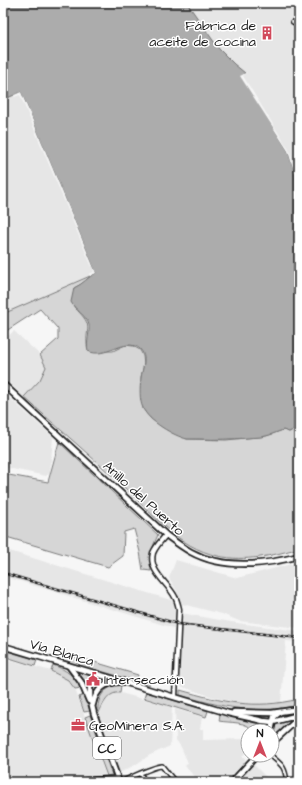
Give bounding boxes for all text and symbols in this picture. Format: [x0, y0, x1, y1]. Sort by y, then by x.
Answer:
place label: Fábrica de aceite de cocina [149, 16, 256, 52]
building icon: Fábrica de aceite de cocina [259, 25, 275, 41]
street label: Anillo del Puerto [98, 457, 189, 541]
street label: Vía Blanca [27, 634, 96, 672]
place label: Intersección [104, 670, 183, 690]
public building icon: Intersección [85, 671, 101, 687]
place label: GeoMinera S.A. [89, 716, 185, 736]
office icon: GeoMinera S.A. [70, 717, 86, 733]
north arrow [240, 723, 280, 763]
text: N [257, 726, 264, 741]
road number: CC [93, 737, 121, 759]

